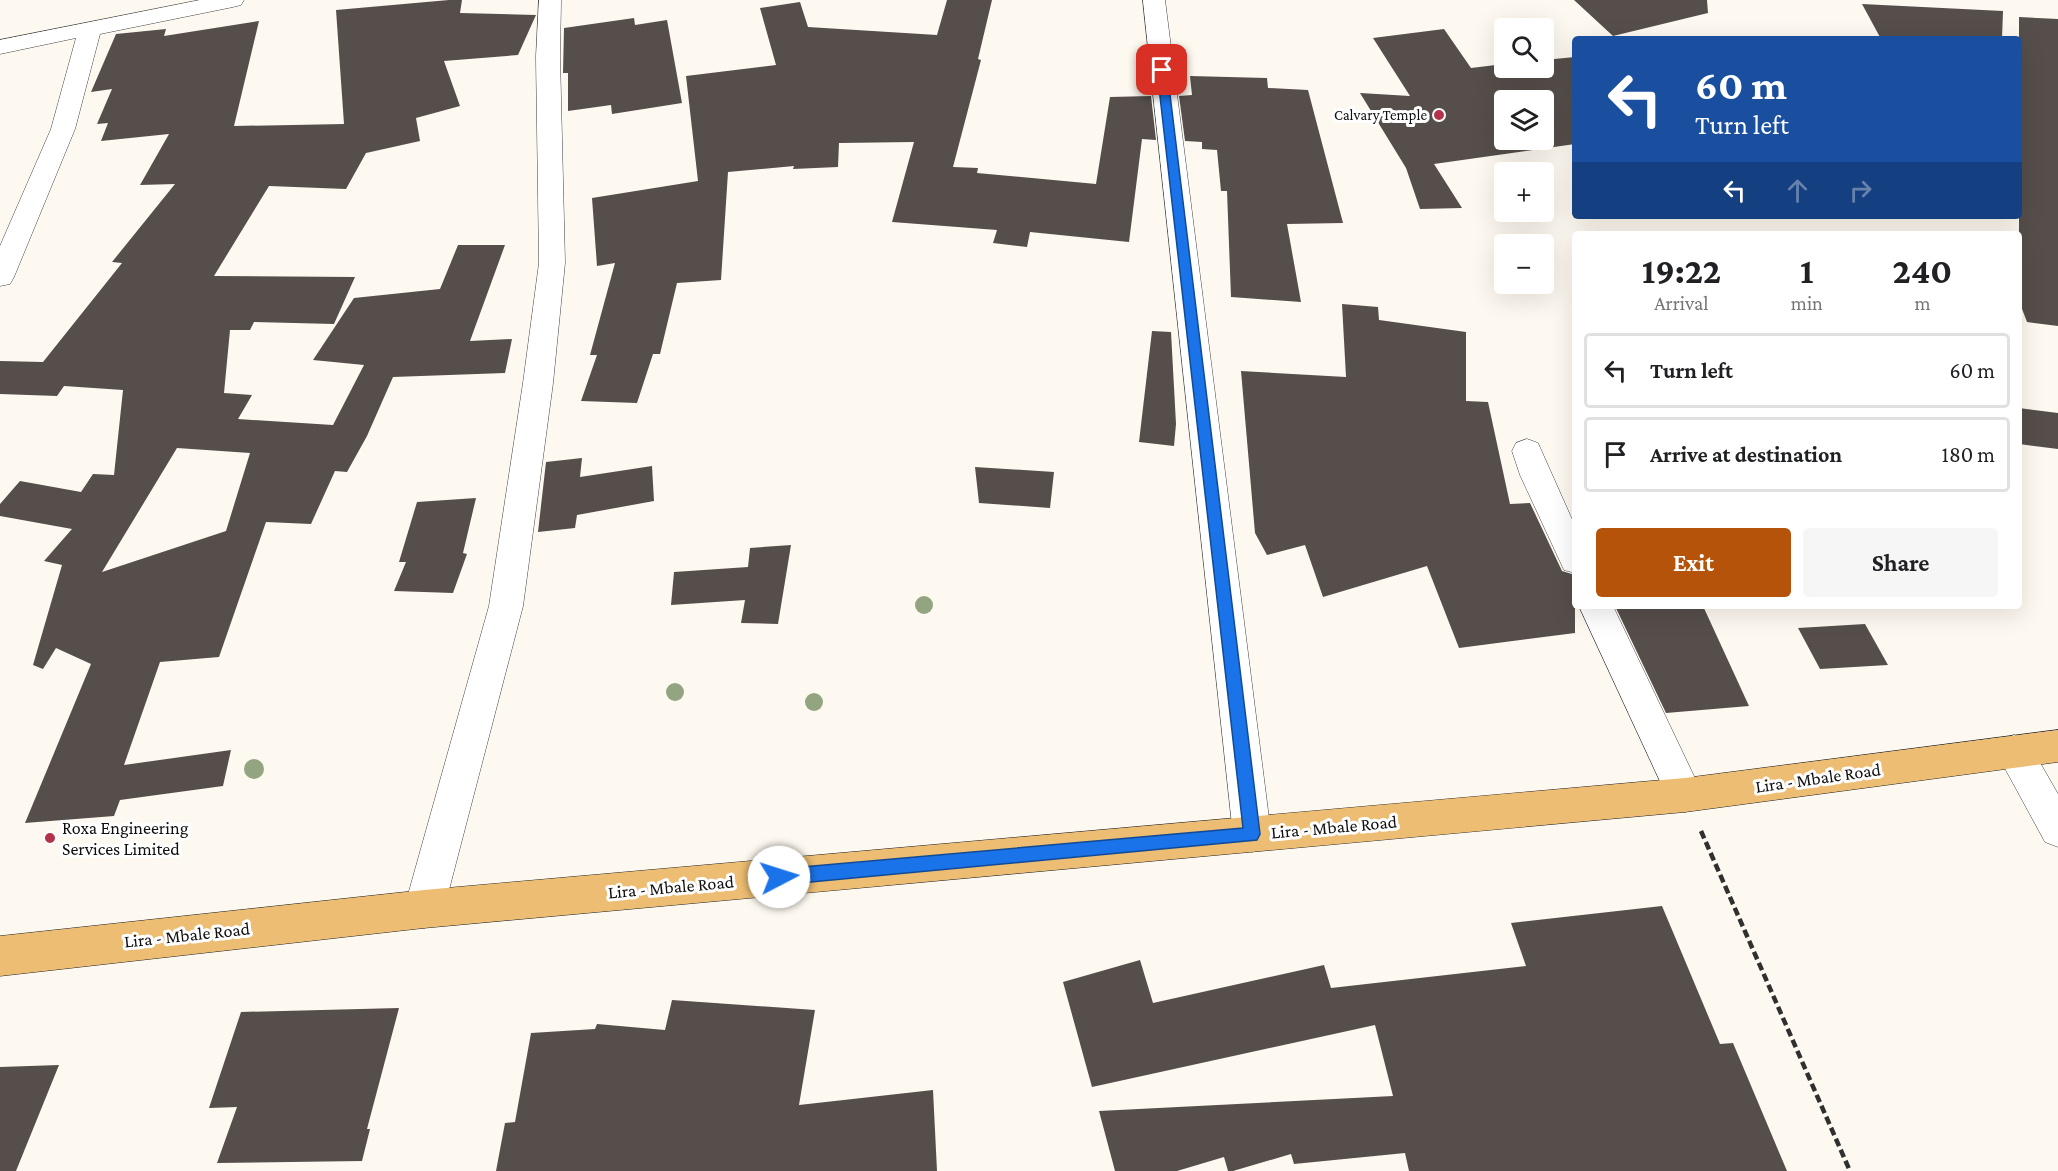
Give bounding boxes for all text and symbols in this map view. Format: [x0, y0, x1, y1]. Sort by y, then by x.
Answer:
map controls [1494, 18, 1554, 294]
button: search [1494, 18, 1554, 78]
pin [1136, 44, 1187, 95]
icon: arrive [1145, 53, 1178, 86]
icon: left [1596, 60, 1674, 138]
text: 60 m [1695, 61, 1787, 108]
button: layers [1494, 90, 1554, 150]
place label: Calvary Temple [1334, 107, 1427, 124]
marker: Calvary Temple [1432, 108, 1446, 122]
text: Turn left [1695, 110, 1789, 140]
button: + [1494, 162, 1554, 222]
icon: left [1718, 174, 1751, 207]
icon: ahead [1781, 174, 1814, 207]
icon: right [1844, 174, 1877, 207]
button: − [1494, 234, 1554, 294]
text: 19:22 [1642, 251, 1721, 291]
text: 1 [1800, 251, 1814, 291]
text: 240 [1893, 251, 1952, 291]
text: Arrival [1654, 292, 1709, 314]
text: min [1791, 292, 1823, 314]
text: m [1914, 292, 1930, 314]
icon: left [1599, 354, 1632, 387]
text: Turn left [1650, 358, 1733, 383]
text: 60 m [1950, 358, 1995, 383]
icon: arrive [1599, 438, 1632, 471]
text: Arrive at destination [1650, 442, 1842, 467]
text: 180 m [1942, 442, 1995, 467]
button: Exit [1596, 528, 1791, 597]
button: Share [1803, 528, 1998, 597]
street label: Lira - Mbale Road [1754, 759, 1882, 797]
street label: Lira - Mbale Road [1270, 811, 1398, 842]
place label: Roxa Engineering Services Limited [62, 818, 189, 859]
marker: Roxa Engineering Services Limited [43, 831, 57, 845]
position arrow [747, 845, 811, 909]
street label: Lira - Mbale Road [607, 871, 735, 902]
street label: Lira - Mbale Road [123, 918, 251, 952]

